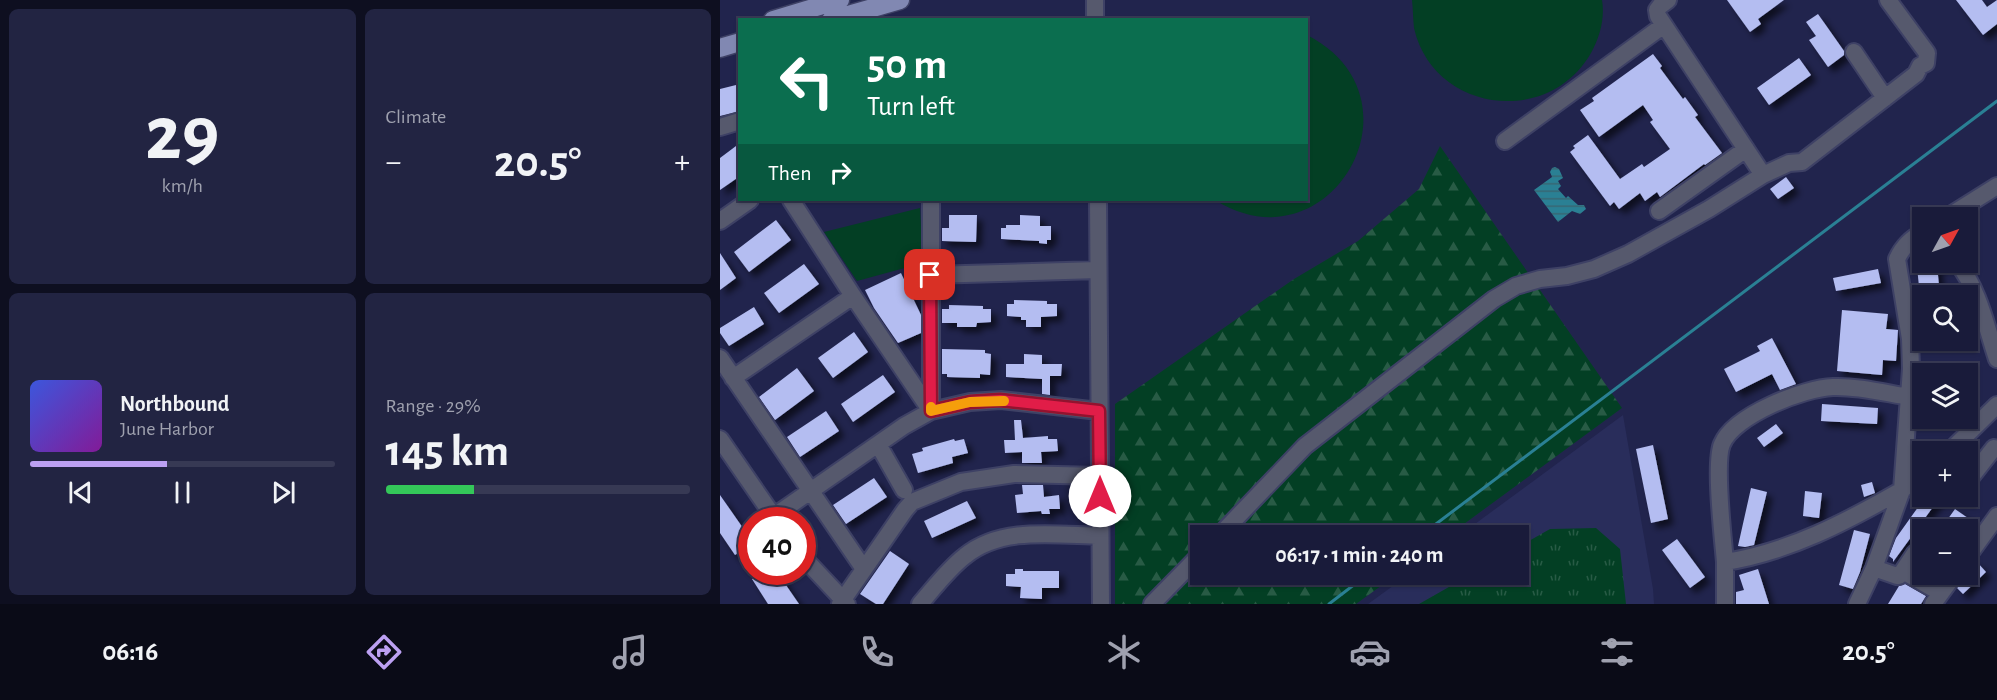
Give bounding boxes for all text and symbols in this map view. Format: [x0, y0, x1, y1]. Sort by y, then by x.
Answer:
icon: left [768, 42, 846, 120]
text: 50 m [867, 44, 947, 86]
text: Turn left [867, 93, 955, 120]
text: 29 [145, 96, 219, 174]
text: Climate [386, 107, 446, 127]
text: 20.5° [494, 140, 582, 185]
text: − [386, 146, 401, 179]
text: + [674, 146, 690, 179]
icon: right [824, 156, 857, 189]
text: Then [768, 162, 812, 184]
text: km/h [162, 176, 203, 196]
north arrow [1912, 207, 1978, 273]
map controls [1912, 207, 1978, 585]
pin [904, 249, 955, 300]
icon: arrive [913, 258, 946, 291]
button: search [1912, 285, 1978, 351]
button: layers [1912, 363, 1978, 429]
text: Northbound [120, 393, 229, 415]
text: Range · 29% [386, 396, 481, 416]
text: June Harbor [120, 419, 214, 439]
text: 145 km [386, 429, 509, 474]
button: + [1912, 441, 1978, 507]
position arrow [1068, 464, 1132, 528]
icon: previous [64, 476, 97, 509]
icon: pause [166, 476, 199, 509]
icon: next [267, 476, 300, 509]
speed limit sign: 40 [738, 507, 816, 585]
button: − [1912, 519, 1978, 585]
text: 06:17 · 1 min · 240 m [1275, 544, 1444, 566]
icon: directions [363, 631, 405, 673]
icon: music [609, 631, 651, 673]
icon: phone [856, 631, 898, 673]
icon: climate [1103, 631, 1145, 673]
icon: car [1349, 631, 1391, 673]
icon: filters [1596, 631, 1638, 673]
text: 06:16 [102, 638, 158, 665]
text: 20.5° [1842, 638, 1895, 665]

